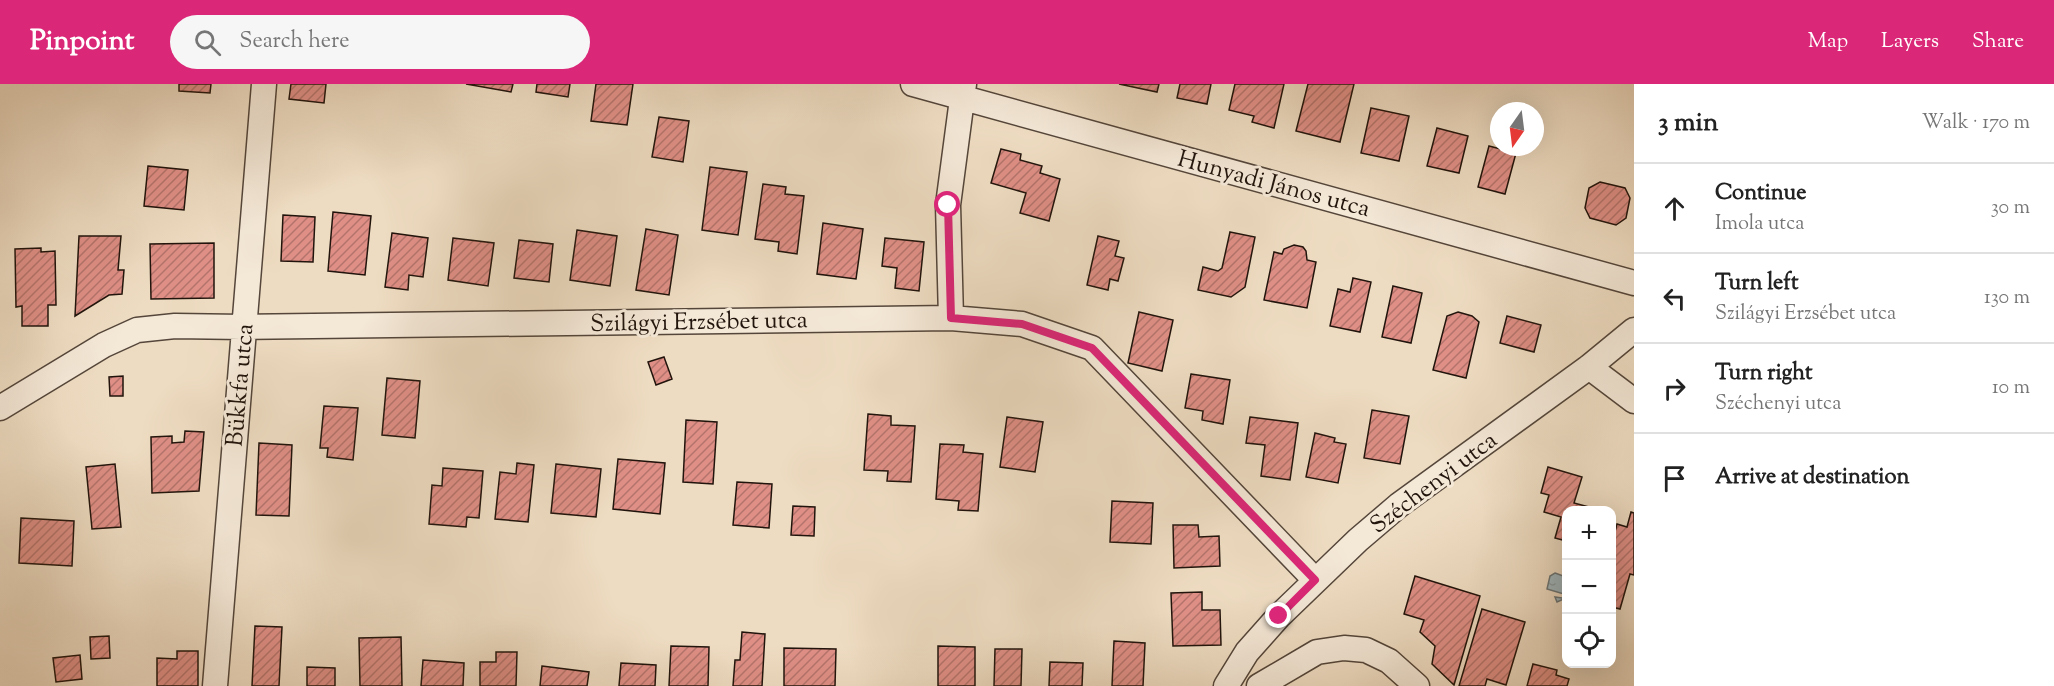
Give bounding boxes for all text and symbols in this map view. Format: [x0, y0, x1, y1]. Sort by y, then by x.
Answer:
search box [170, 15, 590, 69]
text: Pinpoint [30, 22, 134, 62]
icon: search [191, 26, 224, 59]
text: Search here [239, 26, 350, 58]
text: Map [1808, 27, 1848, 57]
text: Layers [1881, 27, 1939, 57]
text: Share [1972, 27, 2024, 57]
north arrow [1490, 102, 1544, 156]
text: 3 min [1658, 105, 1718, 142]
text: Walk · 170 m [1922, 109, 2030, 138]
street label: Hunyadi János utca [1173, 143, 1374, 227]
text: Continue [1715, 178, 1806, 210]
route start [934, 191, 960, 217]
icon: ahead [1658, 192, 1691, 225]
text: 30 m [1991, 194, 2030, 223]
text: Imola utca [1715, 210, 1804, 239]
text: Turn left [1715, 268, 1798, 300]
icon: left [1658, 282, 1691, 315]
text: 130 m [1984, 284, 2030, 313]
text: Szilágyi Erzsébet utca [1715, 300, 1896, 329]
street label: Szilágyi Erzsébet utca [590, 304, 808, 342]
street label: Bükkfa utca [219, 322, 263, 448]
text: Turn right [1715, 358, 1812, 390]
icon: right [1658, 372, 1691, 405]
text: 10 m [1992, 374, 2030, 403]
text: Széchenyi utca [1715, 390, 1841, 419]
street label: Széchenyi utca [1363, 424, 1505, 543]
icon: arrive [1658, 462, 1691, 495]
text: Arrive at destination [1715, 462, 1910, 494]
map controls [1562, 506, 1616, 668]
button: + [1562, 506, 1616, 560]
button: − [1562, 560, 1616, 614]
route end [1265, 602, 1291, 628]
button: locate [1562, 614, 1616, 668]

